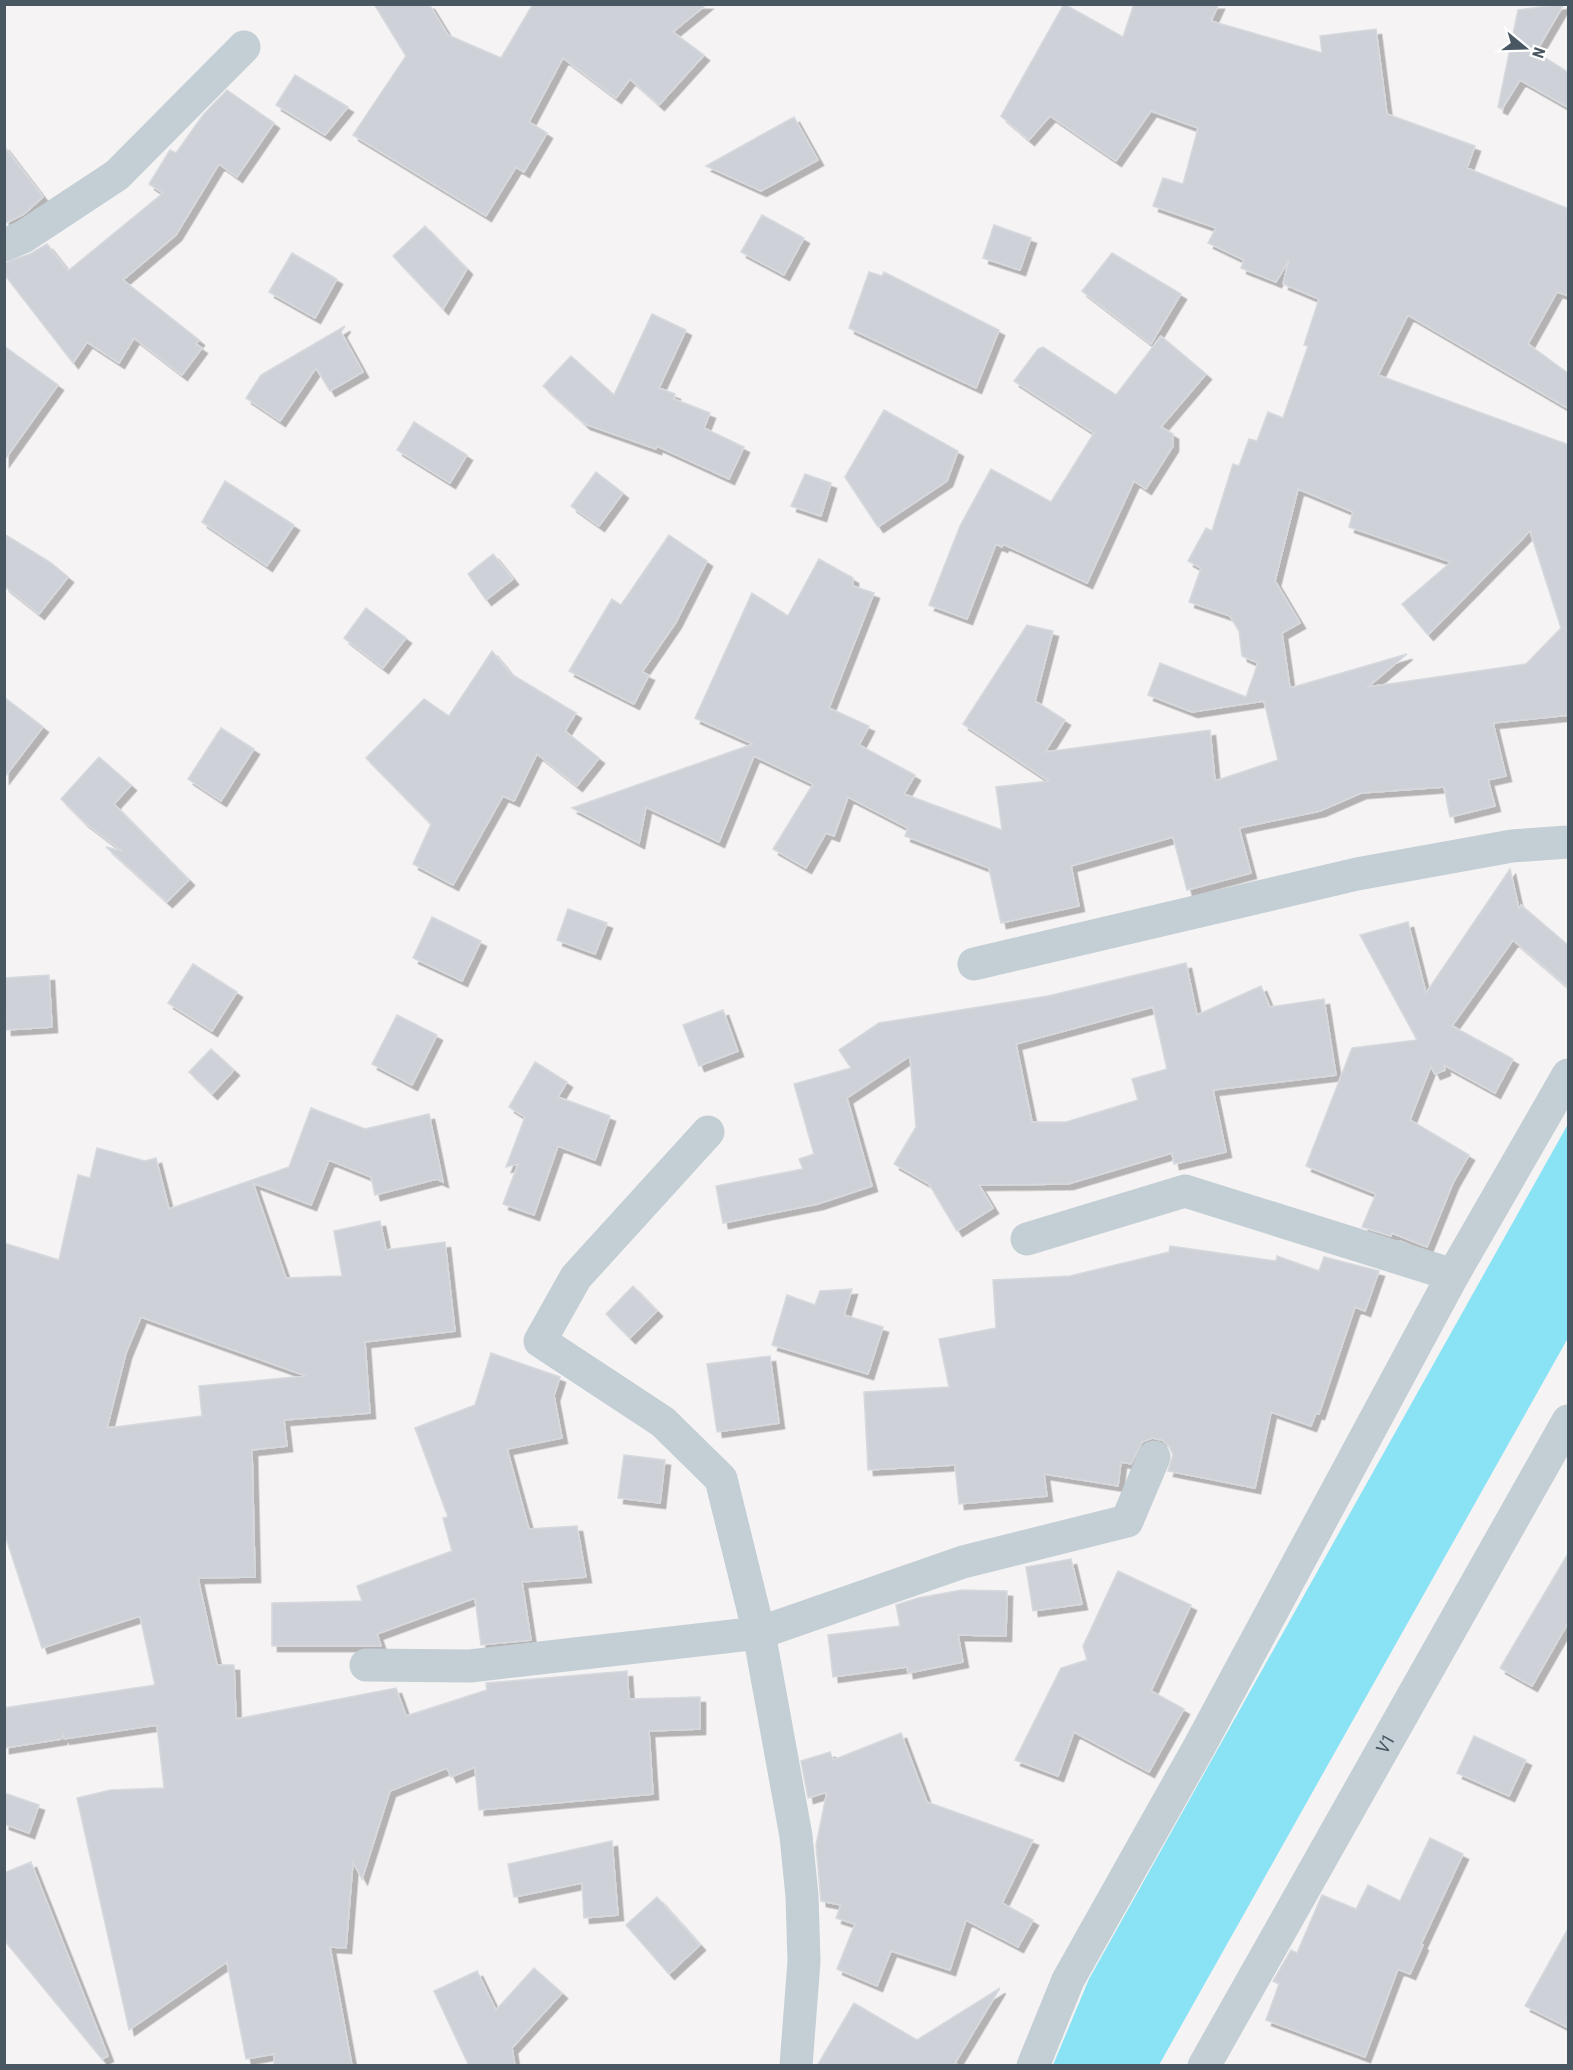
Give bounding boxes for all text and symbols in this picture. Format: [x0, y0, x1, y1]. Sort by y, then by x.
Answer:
north arrow [1495, 18, 1555, 78]
text: N [1528, 45, 1549, 60]
street label: V1 [1372, 1730, 1399, 1757]

